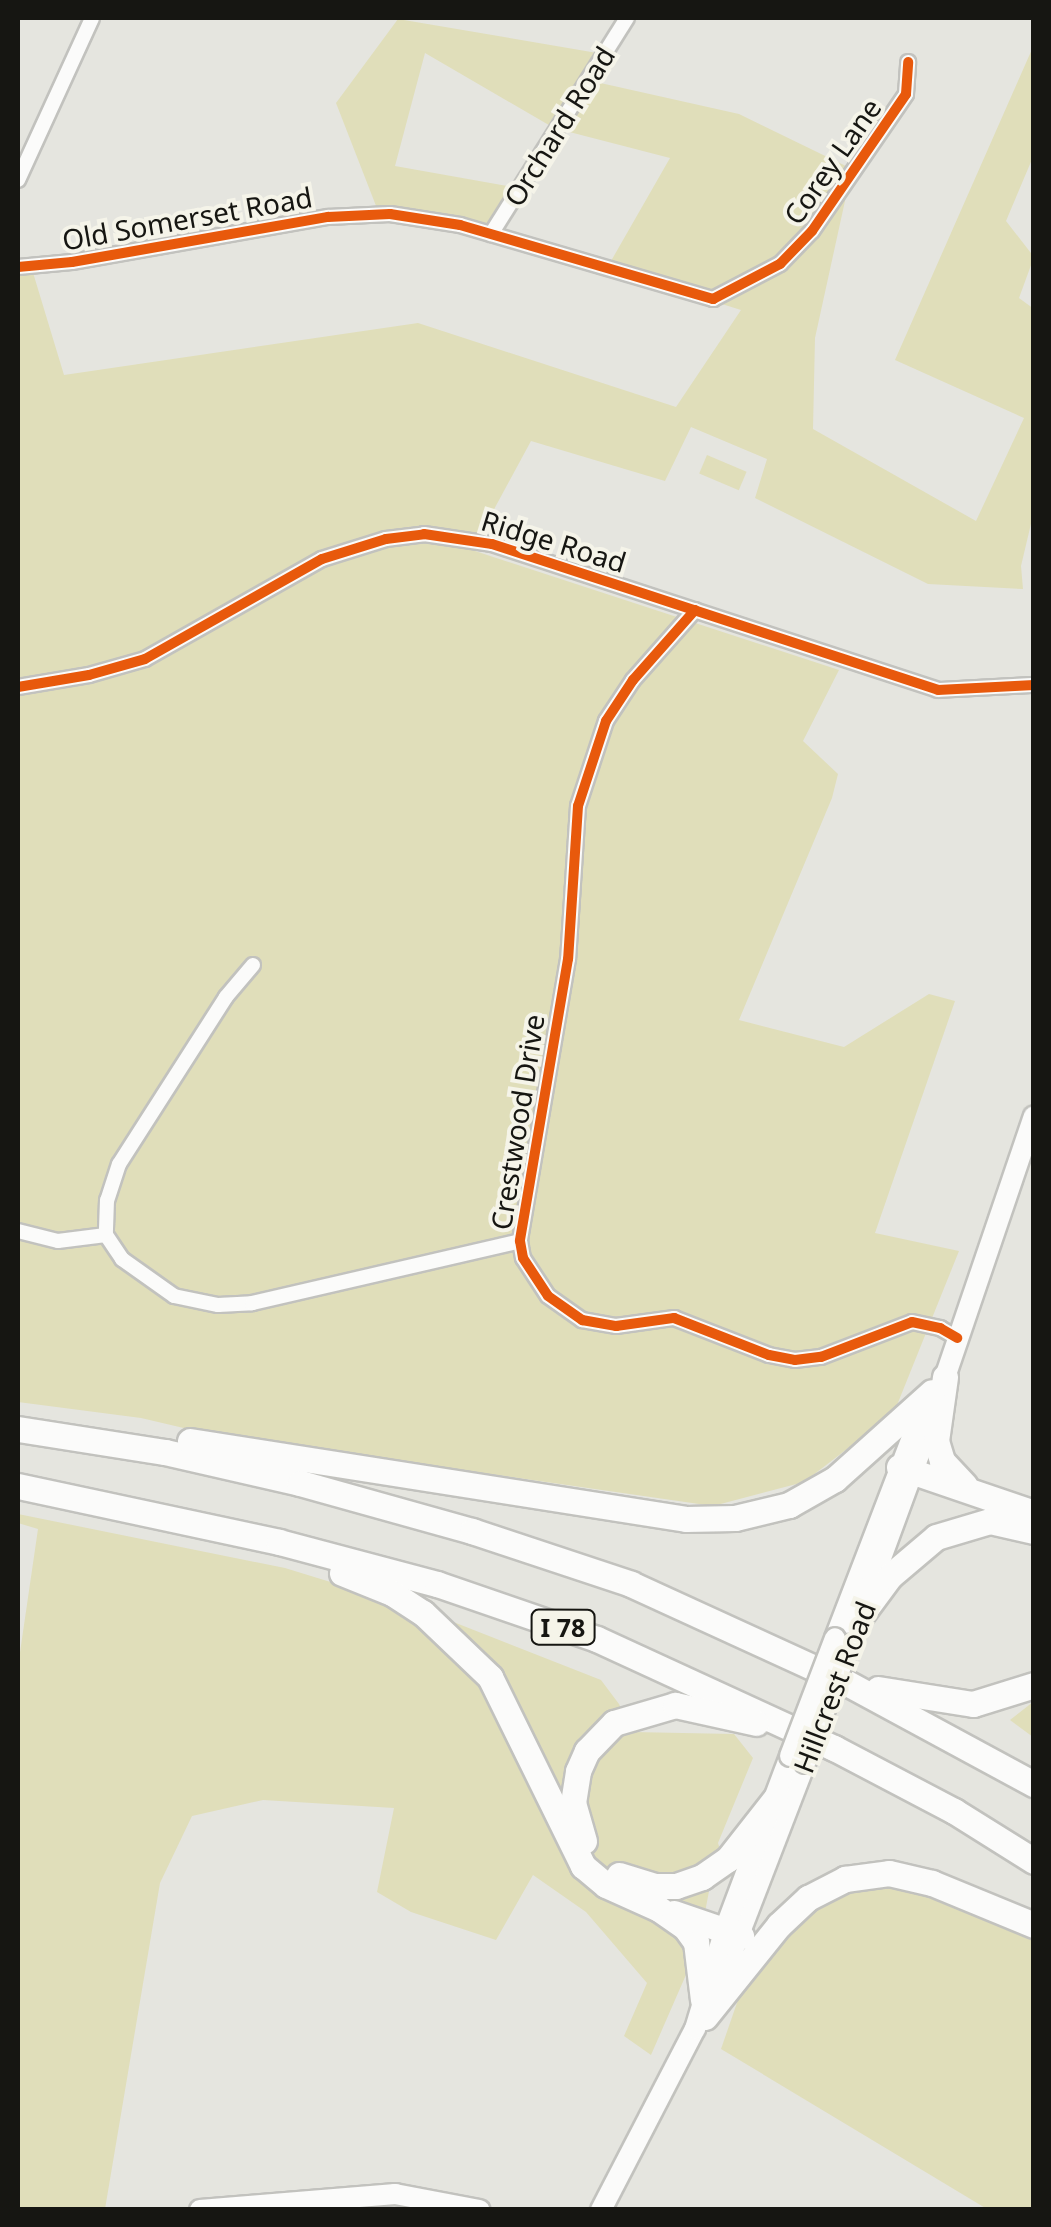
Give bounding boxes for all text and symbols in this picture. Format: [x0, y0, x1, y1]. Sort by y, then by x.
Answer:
street label: Orchard Road [497, 40, 621, 212]
street label: Corey Lane [776, 92, 888, 230]
street label: Old Somerset Road [59, 179, 315, 257]
street label: Ridge Road [478, 503, 630, 579]
street label: Crestwood Drive [483, 1012, 551, 1232]
street label: Hillcrest Road [786, 1597, 882, 1777]
road number: I 78 [530, 1607, 596, 1647]

